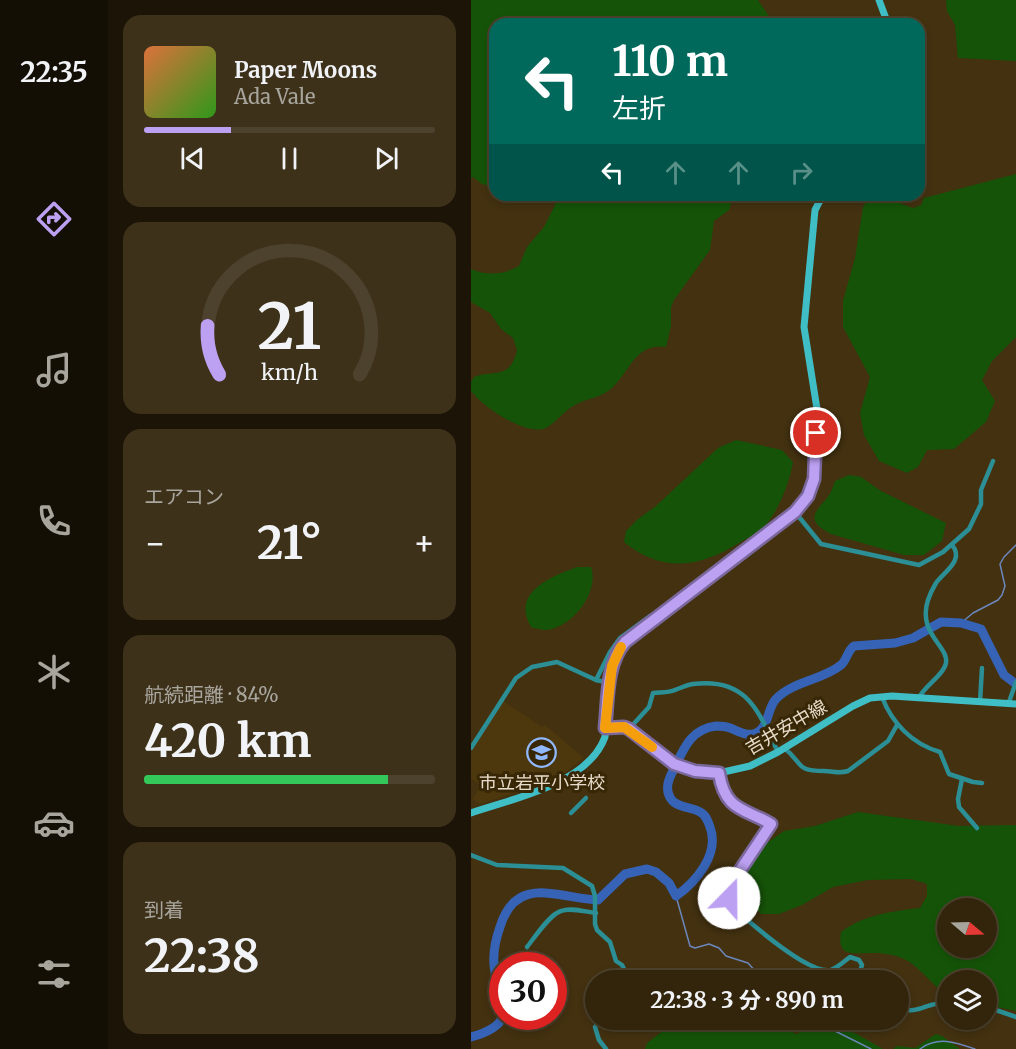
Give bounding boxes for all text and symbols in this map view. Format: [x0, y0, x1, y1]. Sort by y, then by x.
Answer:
text: 110 m [612, 35, 728, 87]
icon: left [513, 42, 591, 120]
text: 22:35 [20, 55, 88, 89]
text: Paper Moons [234, 56, 377, 84]
text: Ada Vale [234, 84, 315, 109]
text: 左折 [612, 91, 666, 125]
icon: previous [176, 142, 209, 175]
icon: pause [273, 142, 306, 175]
icon: next [370, 142, 403, 175]
icon: left [596, 156, 629, 189]
icon: ahead [659, 156, 692, 189]
icon: ahead [722, 156, 755, 189]
icon: right [785, 156, 818, 189]
icon: directions [33, 198, 75, 240]
text: 21 [258, 288, 321, 366]
icon: music [33, 349, 75, 391]
text: km/h [261, 359, 318, 386]
pin [790, 407, 841, 458]
icon: arrive [799, 416, 832, 449]
text: エアコン [144, 484, 224, 509]
icon: phone [33, 500, 75, 542]
text: 21° [257, 515, 322, 571]
text: − [144, 523, 166, 564]
text: + [413, 523, 435, 564]
icon: climate [33, 651, 75, 693]
text: 航続距離 · 84% [144, 682, 279, 707]
street label: 吉井安中線 [741, 695, 831, 759]
text: 420 km [144, 713, 311, 769]
school or university icon: 市立岩平小学校 [526, 737, 558, 769]
place label: 市立岩平小学校 [479, 771, 605, 794]
icon: car [33, 802, 75, 844]
position arrow [697, 866, 761, 930]
text: 到着 [144, 897, 184, 922]
north arrow [937, 898, 997, 958]
map controls [937, 898, 997, 1030]
text: 22:38 [144, 928, 260, 984]
speed limit sign: 30 [489, 952, 567, 1030]
icon: filters [33, 953, 75, 995]
button: layers [937, 970, 997, 1030]
text: 22:38 · 3 分 · 890 m [650, 986, 844, 1014]

